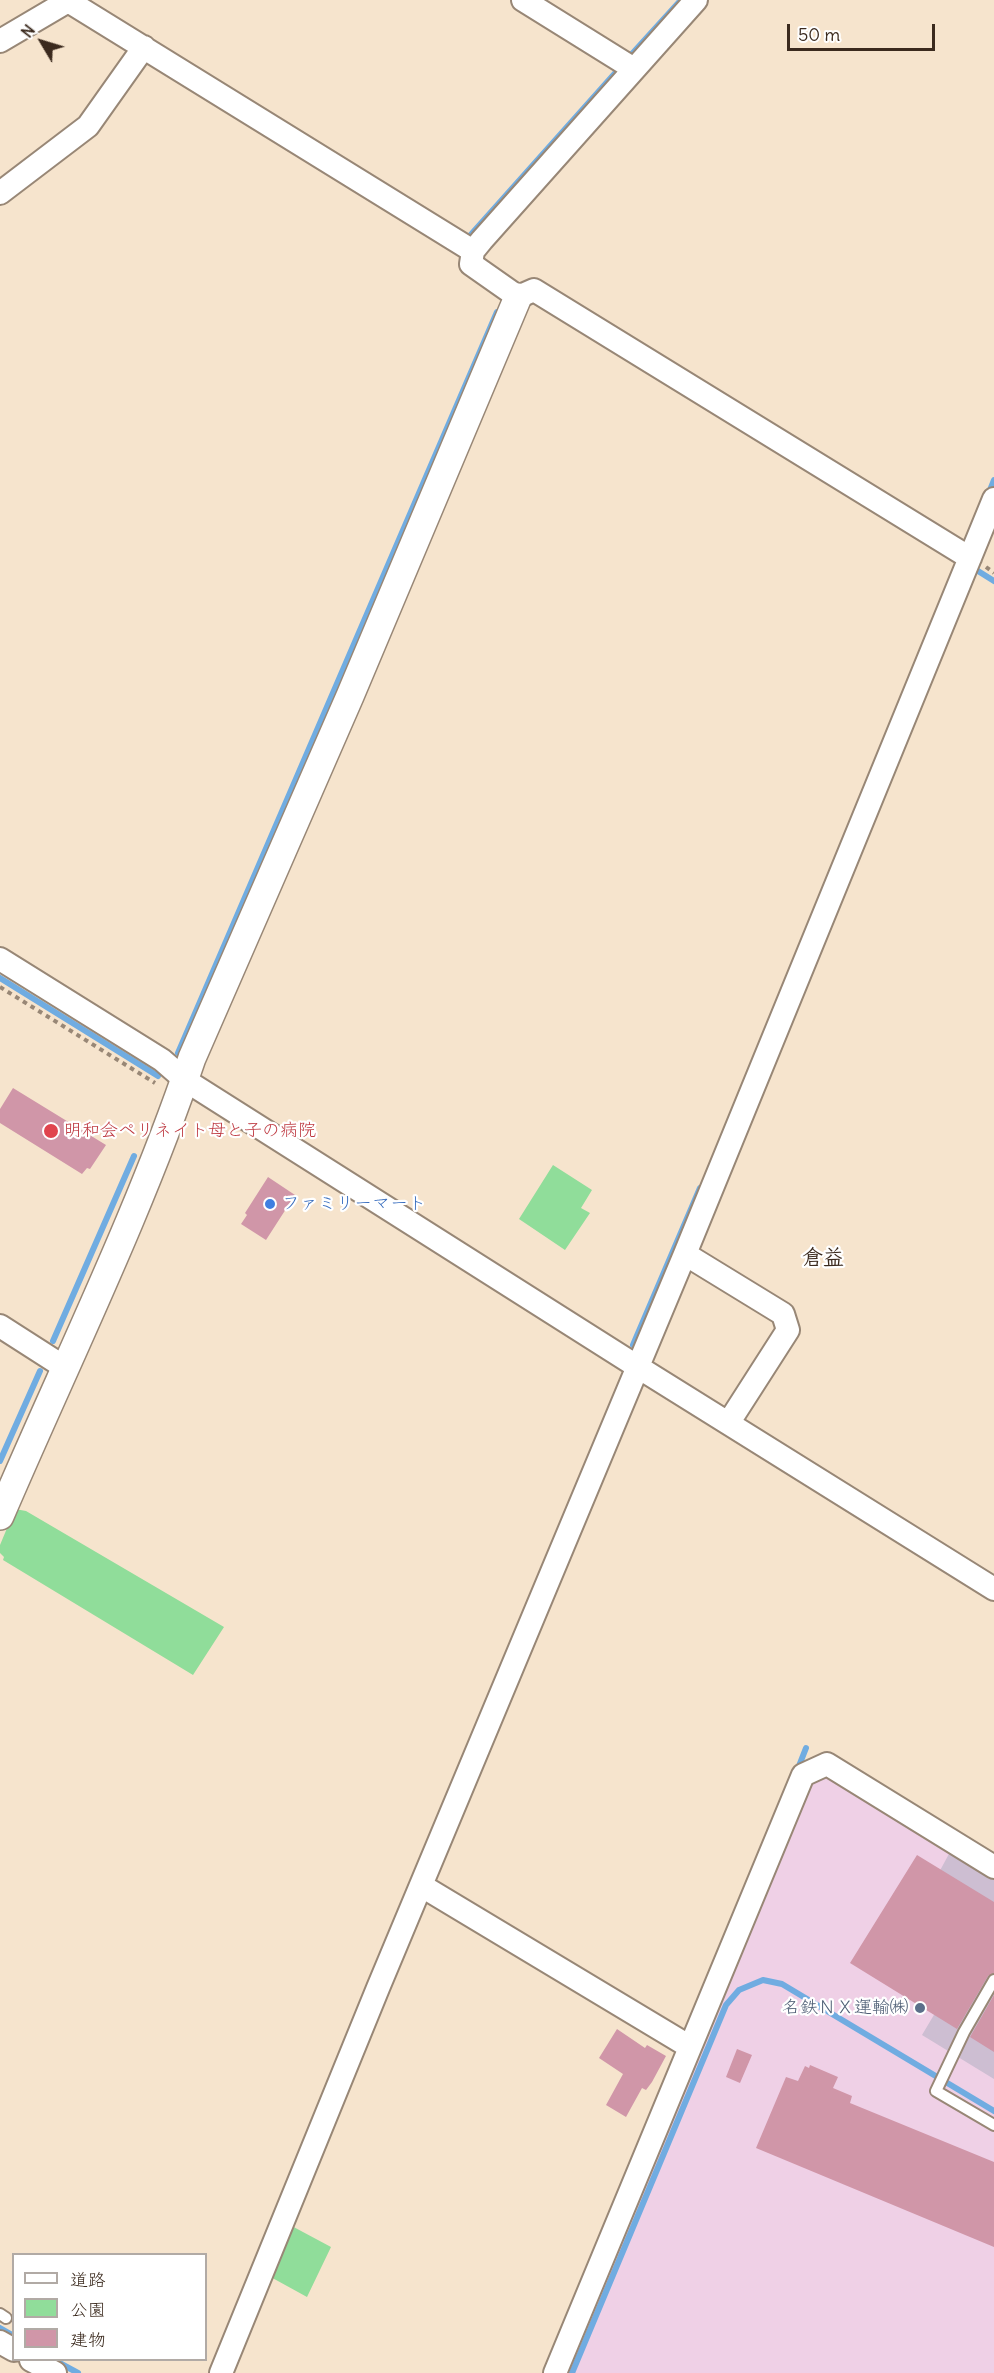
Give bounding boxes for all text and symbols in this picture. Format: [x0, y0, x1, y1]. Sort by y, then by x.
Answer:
north arrow [12, 12, 72, 72]
scale bar [790, 12, 938, 50]
text: N [17, 20, 39, 41]
text: 50 m [798, 23, 840, 46]
place label: 明和会ペリネイト母と子の病院 [64, 1120, 316, 1142]
marker: 明和会ペリネイト母と子の病院 [42, 1122, 60, 1140]
place label: ファミリーマート [282, 1193, 426, 1215]
marker: ファミリーマート [263, 1197, 277, 1211]
district label: 倉益 [802, 1245, 844, 1271]
place label: 名鉄ＮＸ運輸㈱ [782, 1997, 908, 2019]
marker: 名鉄ＮＸ運輸㈱ [913, 2001, 927, 2015]
legend [12, 2253, 207, 2361]
text: 道路 [70, 2268, 106, 2291]
text: 公園 [70, 2298, 106, 2321]
text: 建物 [70, 2328, 106, 2351]

